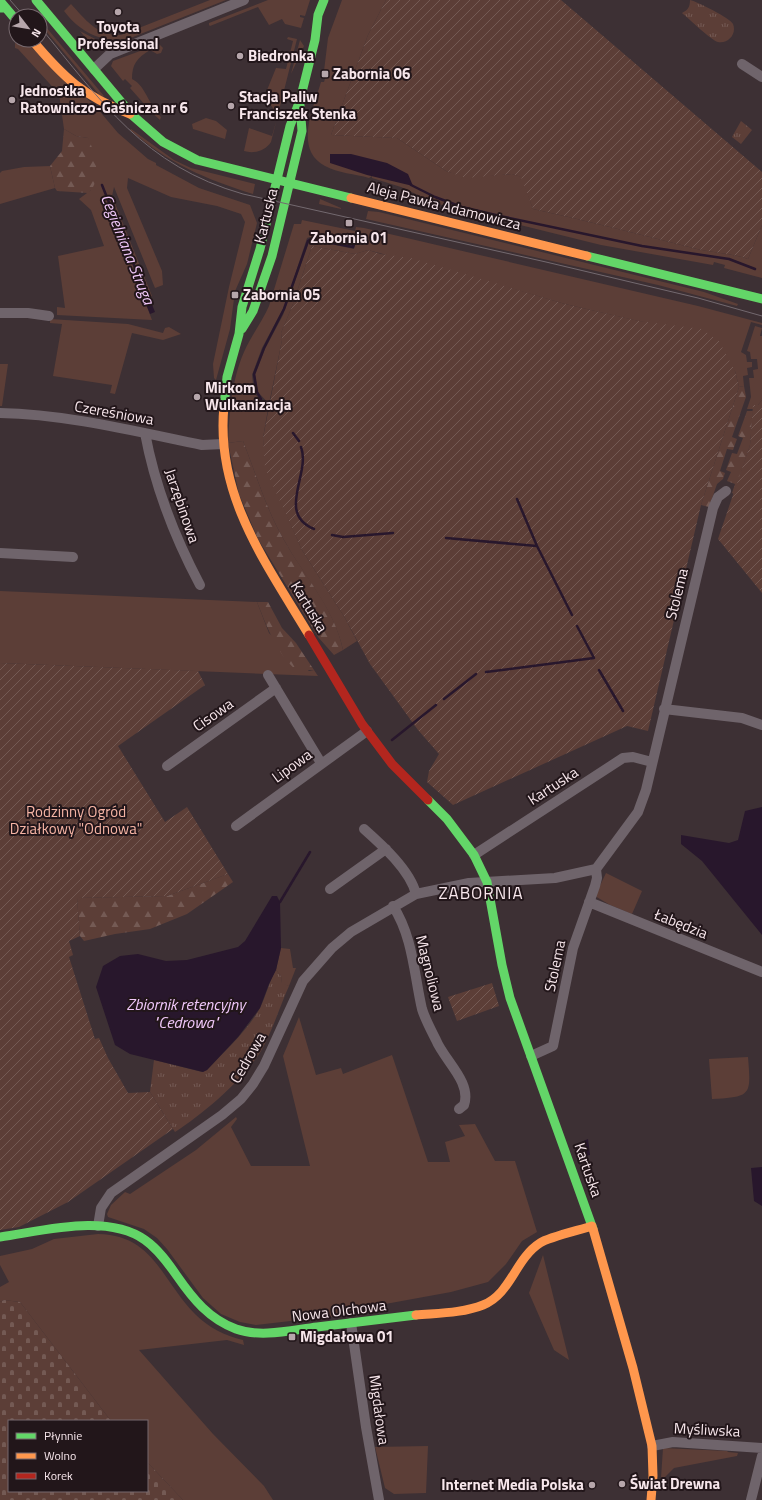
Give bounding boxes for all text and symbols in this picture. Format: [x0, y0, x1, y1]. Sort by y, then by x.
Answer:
marker: Toyota Professional [113, 7, 123, 17]
north arrow [8, 8, 48, 48]
place label: Toyota Professional [77, 15, 159, 55]
text: N [28, 26, 45, 41]
place label: Biedronka [248, 44, 314, 67]
marker: Biedronka [235, 51, 245, 61]
place label: Zabornia 06 [333, 62, 410, 85]
marker: Zabornia 06 [320, 69, 330, 79]
place label: Jednostka Ratowniczo-Gaśnicza nr 6 [20, 79, 188, 119]
place label: Stacja Paliw Franciszek Stenka [239, 85, 357, 125]
marker: Jednostka Ratowniczo-Gaśnicza nr 6 [7, 95, 17, 105]
marker: Stacja Paliw Franciszek Stenka [226, 101, 236, 111]
street label: Aleja Pawła Adamowicza [365, 175, 524, 236]
street label: Kartuska [248, 185, 284, 246]
water label: Cegielniana Struga [95, 190, 161, 309]
marker: Zabornia 01 [344, 218, 354, 228]
place label: Zabornia 01 [310, 226, 388, 249]
place label: Zabornia 05 [243, 283, 320, 306]
marker: Zabornia 05 [230, 290, 240, 300]
place label: Mirkom Wulkanizacja [205, 376, 292, 416]
marker: Mirkom Wulkanizacja [192, 392, 202, 402]
street label: Czereśniowa [73, 394, 156, 431]
street label: Jarzębinowa [159, 466, 206, 547]
street label: Stolema [659, 565, 694, 622]
street label: Kartuska [285, 577, 334, 637]
street label: Cisowa [188, 692, 238, 737]
street label: Lipowa [267, 743, 317, 788]
street label: Kartuska [523, 760, 583, 811]
park label: Rodzinny Ogród Działkowy "Odnowa" [10, 800, 142, 840]
district label: ZABORNIA [438, 880, 524, 906]
street label: Łabędzia [650, 902, 712, 945]
street label: Magnoliowa [410, 933, 451, 1014]
street label: Stolema [538, 937, 571, 994]
water label: Zbiornik retencyjny "Cedrowa" [127, 992, 247, 1034]
street label: Cedrowa [224, 1028, 272, 1087]
street label: Kartuska [568, 1140, 609, 1201]
street label: Nowa Olchowa [291, 1293, 388, 1328]
place label: Migdałowa 01 [300, 1325, 394, 1348]
marker: Migdałowa 01 [287, 1332, 297, 1342]
street label: Migdałowa [363, 1373, 396, 1447]
street label: Myśliwska [673, 1416, 741, 1443]
legend [8, 1420, 148, 1492]
text: Płynnie [44, 1426, 82, 1445]
text: Wolno [44, 1446, 76, 1465]
text: Korek [44, 1466, 73, 1485]
place label: Świat Drewna [630, 1472, 721, 1495]
place label: Internet Media Polska [441, 1473, 584, 1496]
marker: Świat Drewna [617, 1479, 627, 1489]
marker: Internet Media Polska [587, 1480, 597, 1490]

